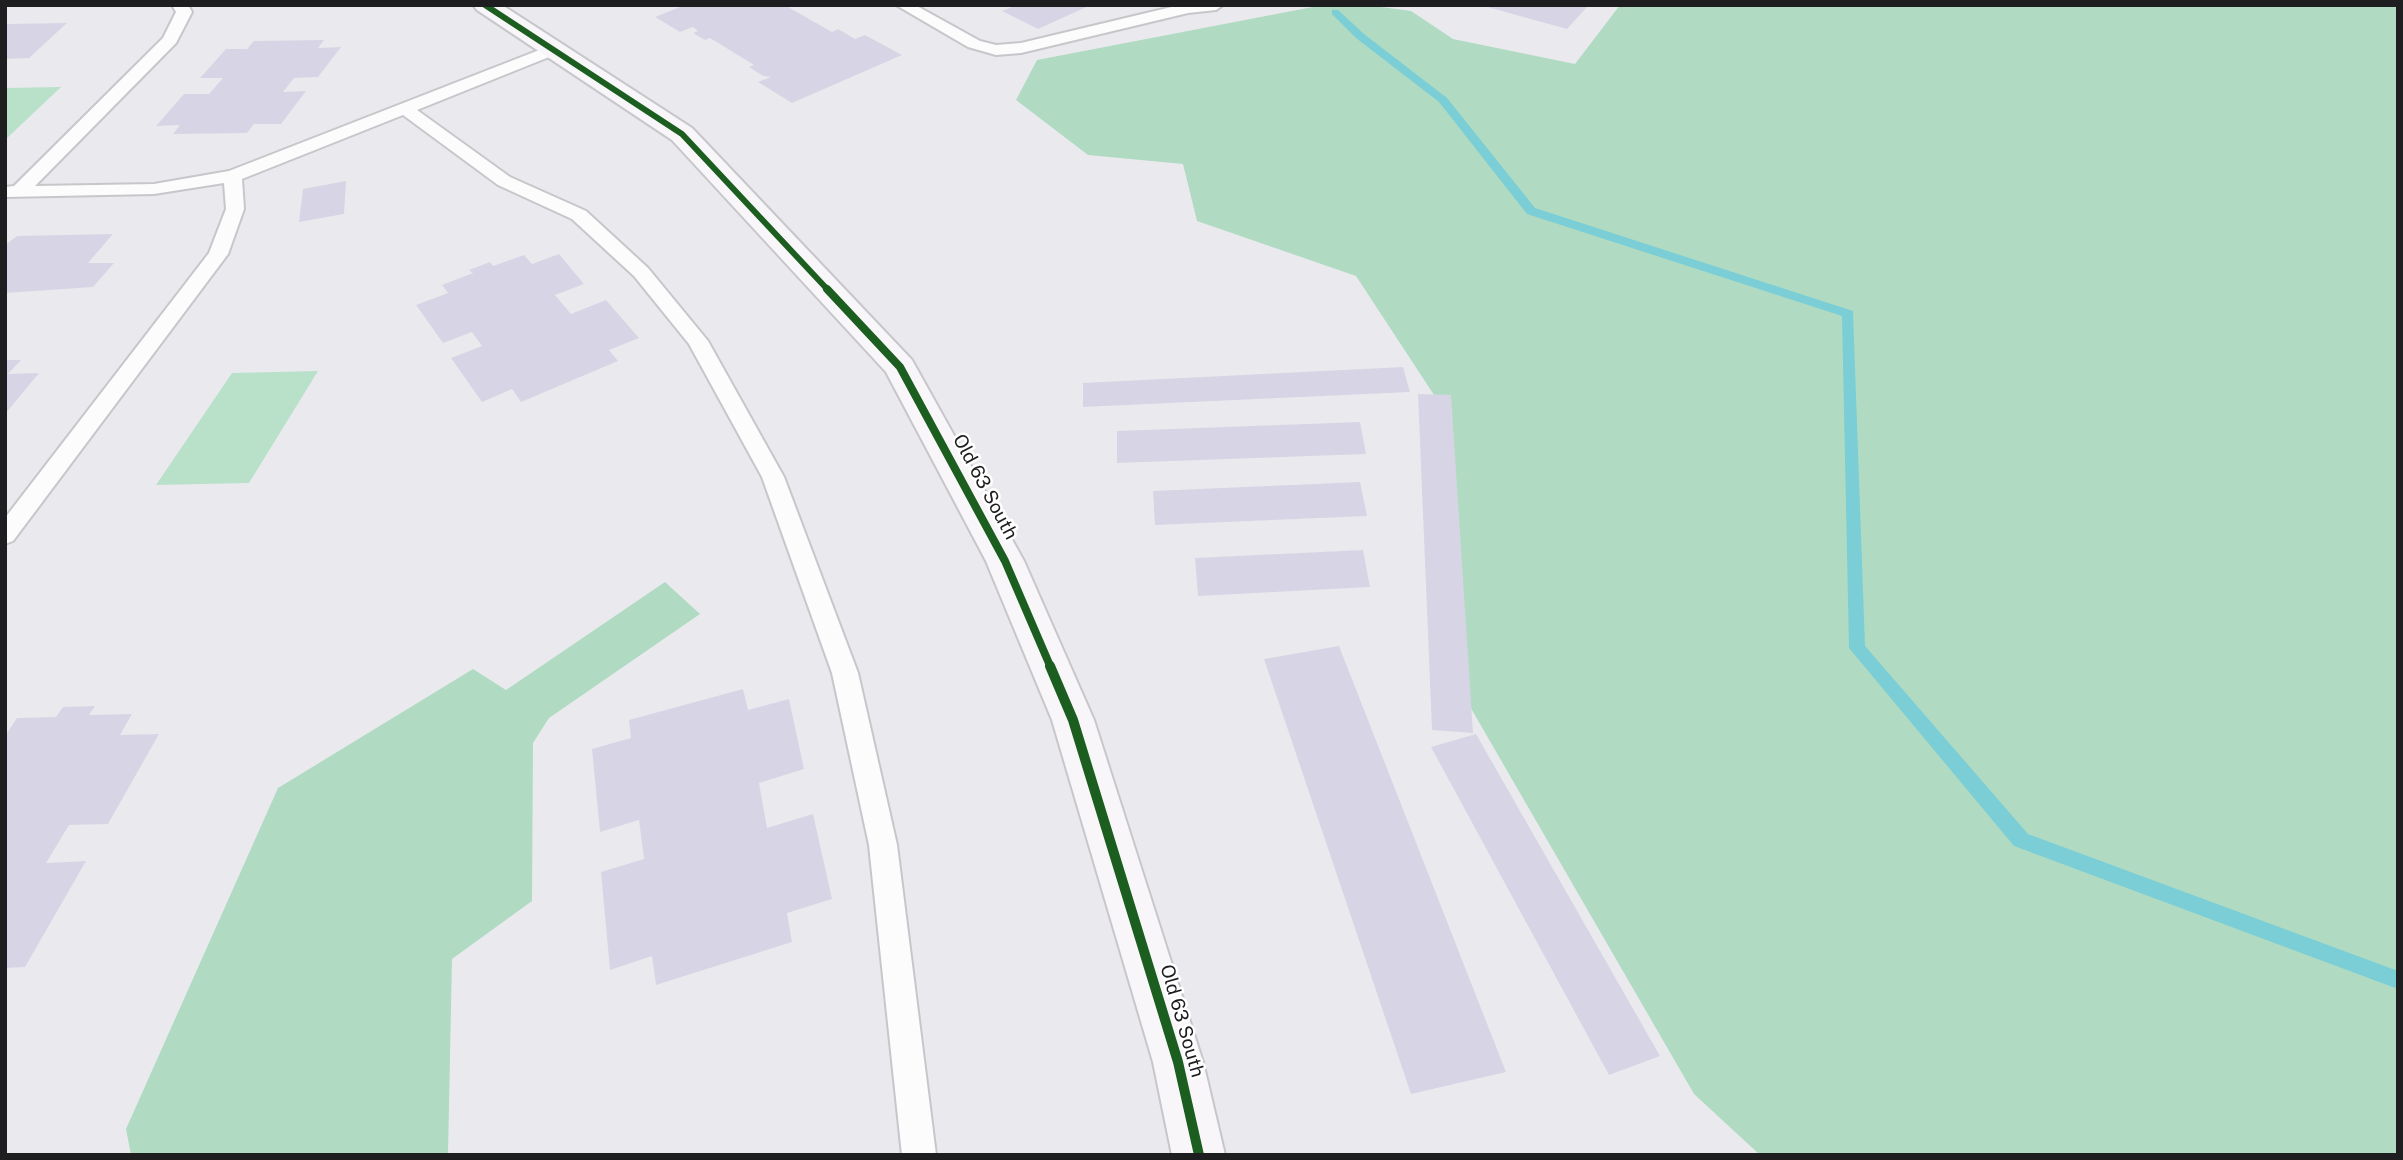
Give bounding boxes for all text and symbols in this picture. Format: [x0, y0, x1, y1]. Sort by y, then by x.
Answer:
street label: Old 63 South [948, 430, 1022, 544]
street label: Old 63 South [1155, 962, 1209, 1080]

